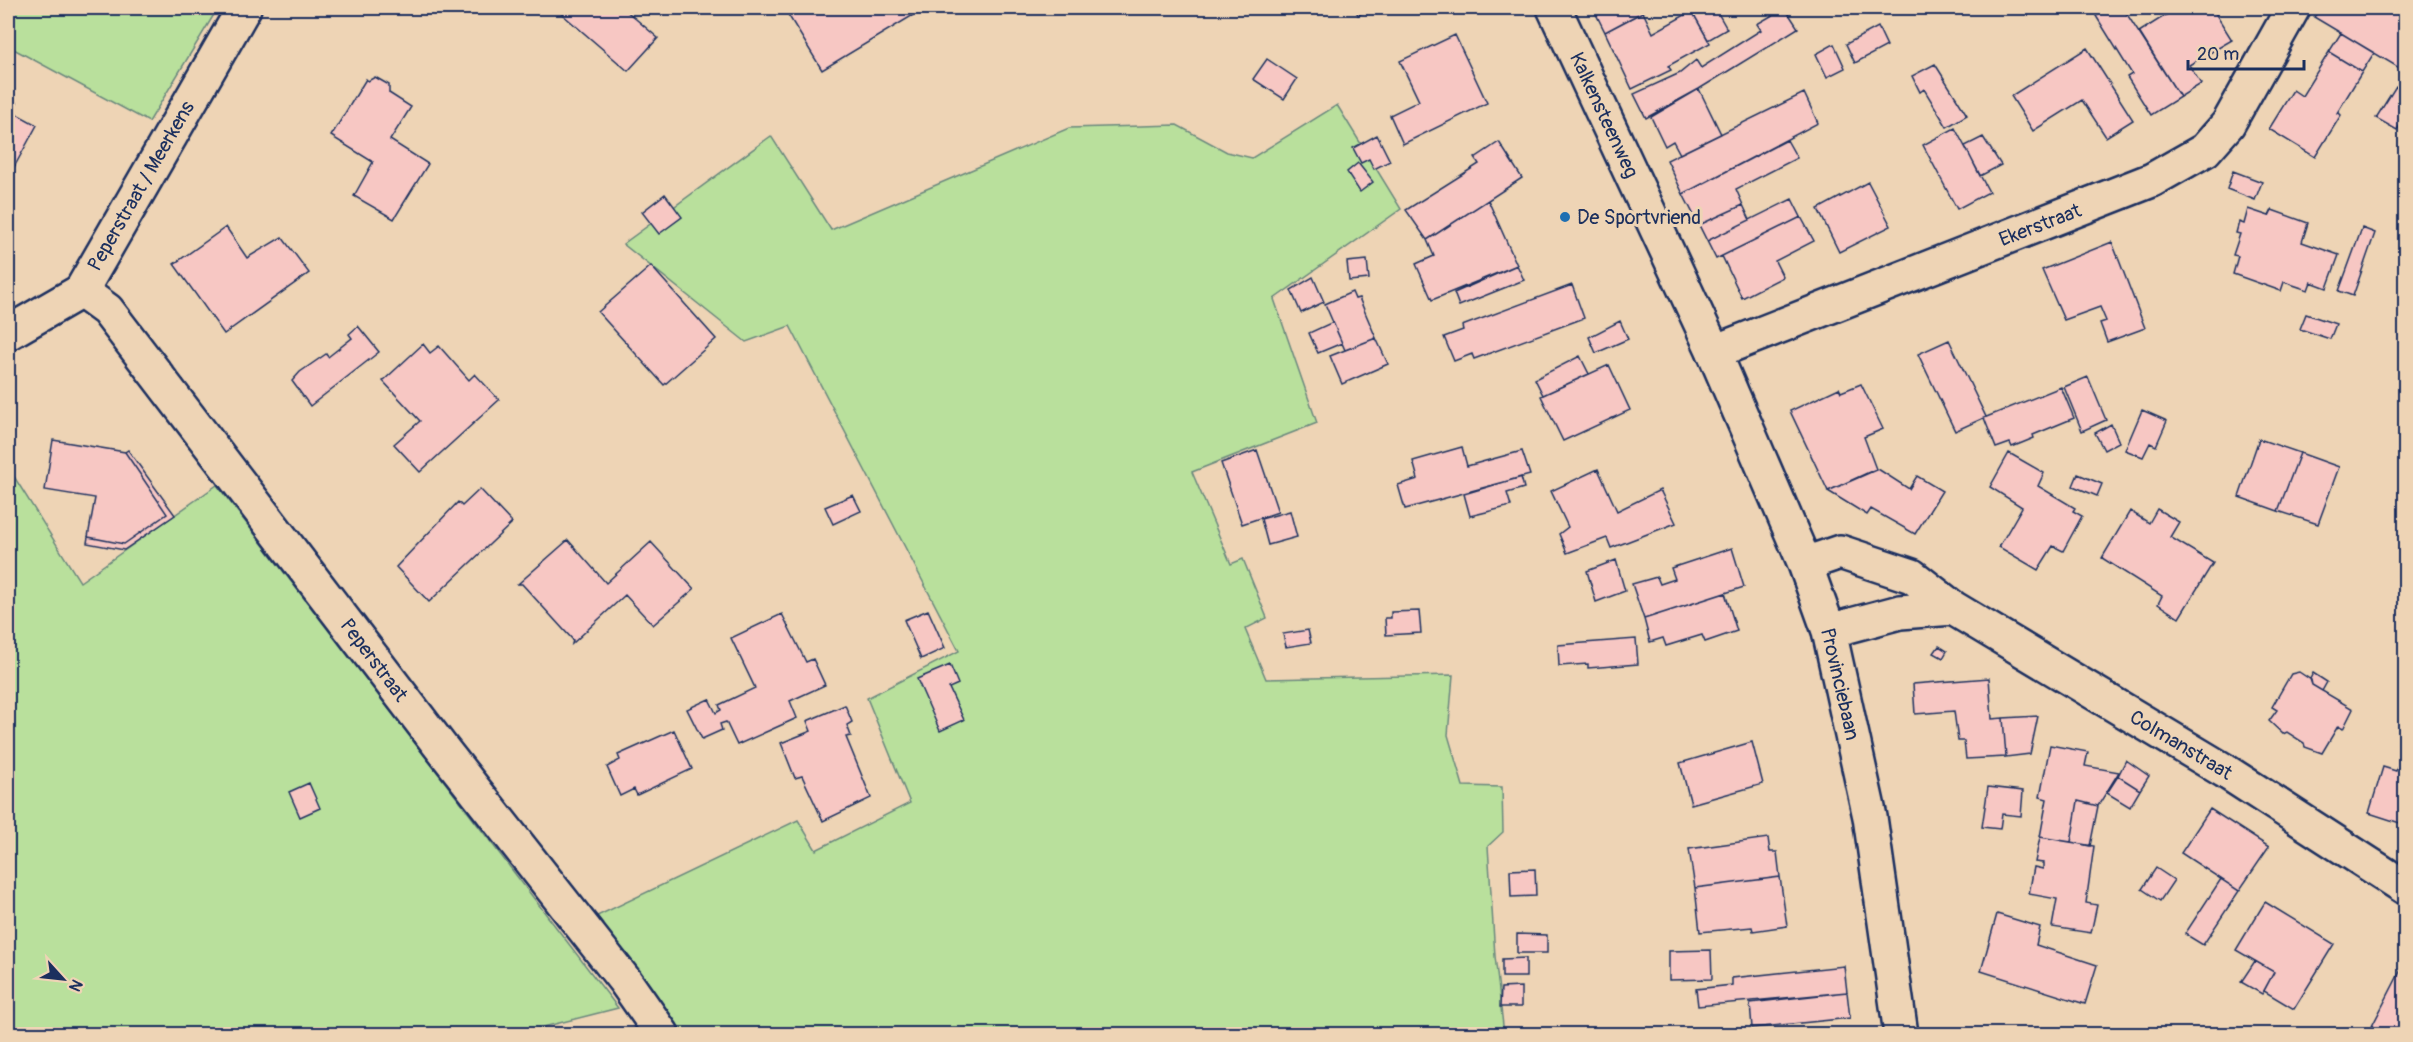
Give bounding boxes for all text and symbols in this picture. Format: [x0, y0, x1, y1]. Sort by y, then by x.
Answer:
scale bar [2188, 33, 2304, 71]
text: 20 m [2197, 43, 2239, 66]
street label: Kalkensteenweg [1564, 48, 1644, 182]
street label: Peperstraat / Meerkens [82, 96, 200, 276]
street label: Ekerstraat [1995, 198, 2085, 252]
place label: De Sportvriend [1577, 205, 1701, 230]
marker: De Sportvriend [1558, 210, 1572, 224]
street label: Peperstraat [335, 614, 414, 707]
street label: Provinciebaan [1815, 625, 1865, 743]
street label: Colmanstraat [2125, 705, 2238, 786]
north arrow [33, 949, 93, 1009]
text: N [64, 976, 87, 995]

